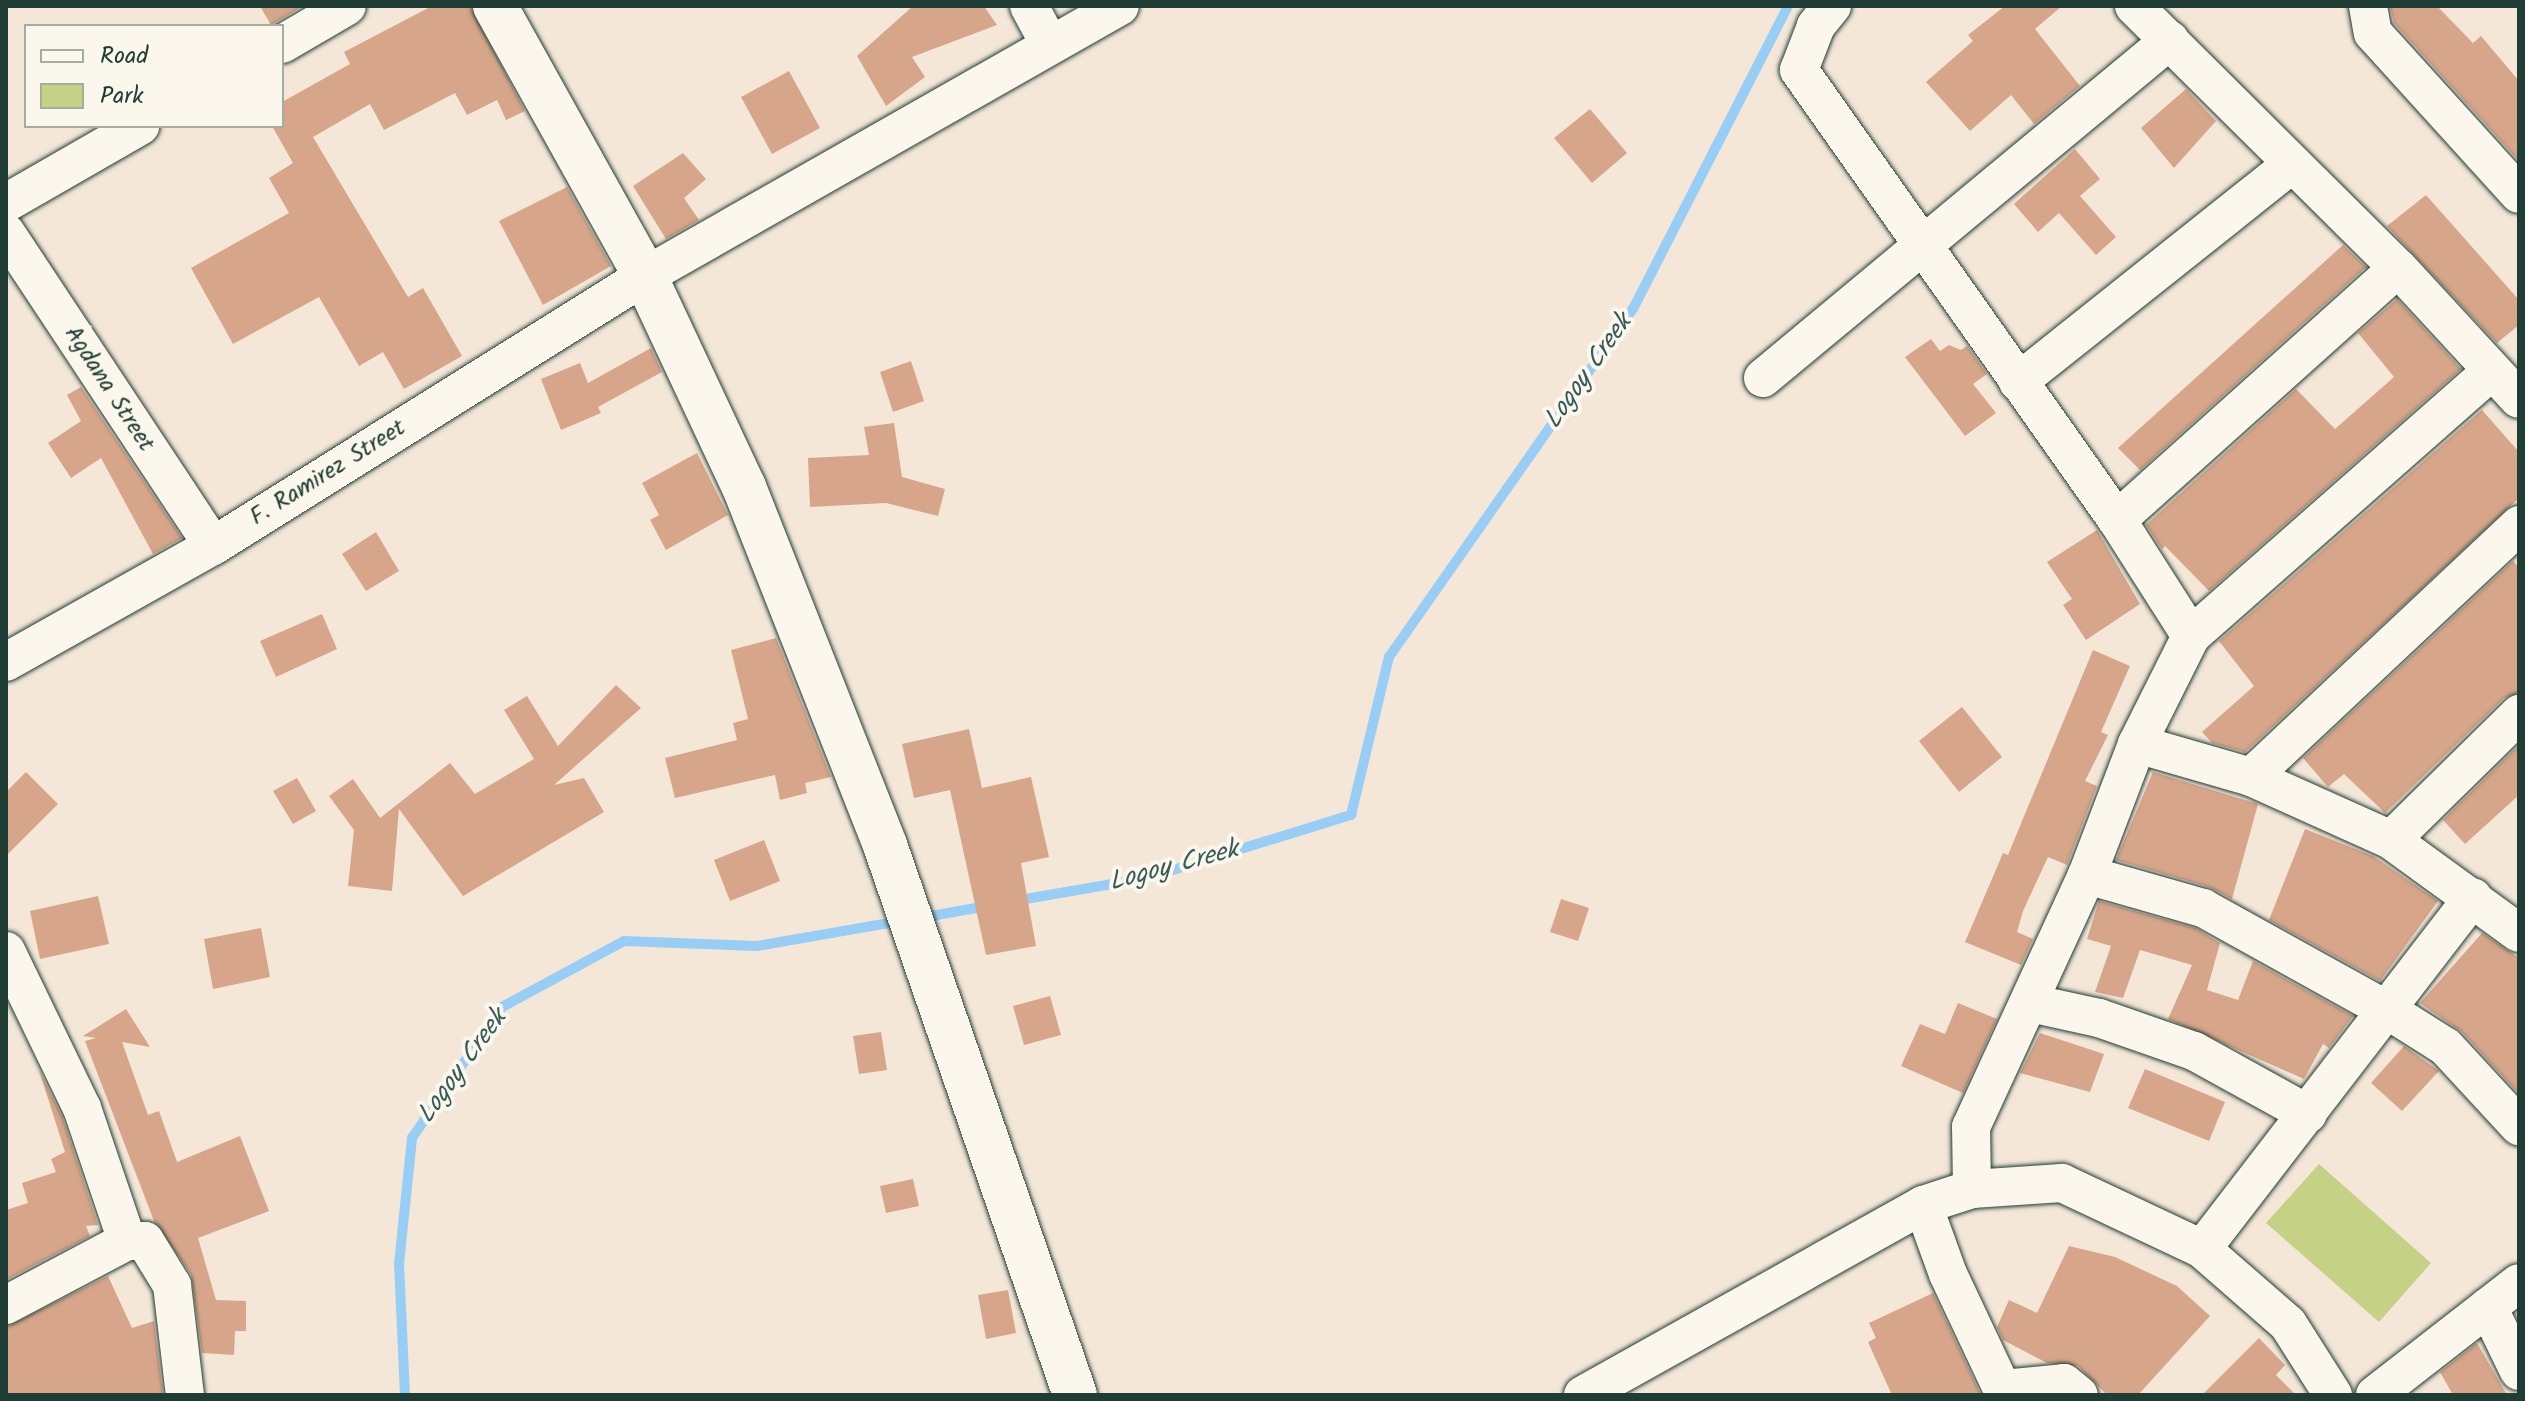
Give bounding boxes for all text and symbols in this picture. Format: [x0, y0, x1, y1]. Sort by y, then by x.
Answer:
legend [24, 24, 284, 128]
text: Road [100, 37, 148, 76]
text: Park [100, 77, 144, 116]
water label: Logoy Creek [1538, 309, 1640, 435]
street label: Agdana Street [58, 321, 160, 457]
street label: F. Ramirez Street [245, 414, 411, 532]
water label: Logoy Creek [1106, 835, 1242, 899]
water label: Logoy Creek [411, 1004, 515, 1130]

